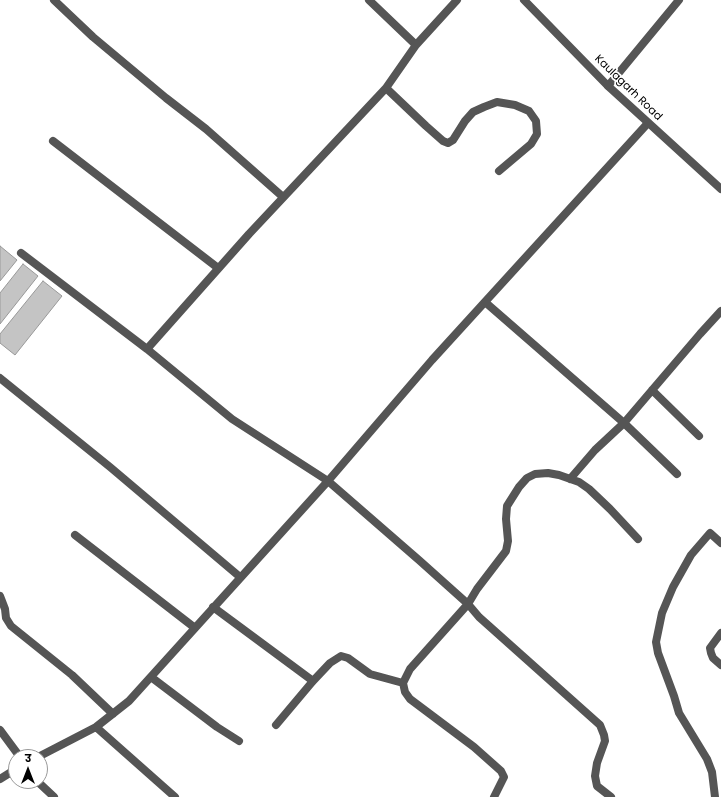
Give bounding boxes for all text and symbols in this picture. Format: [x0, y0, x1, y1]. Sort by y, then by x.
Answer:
street label: Kaulagarh Road [591, 52, 665, 124]
north arrow [8, 749, 48, 789]
text: उ [25, 750, 31, 766]

